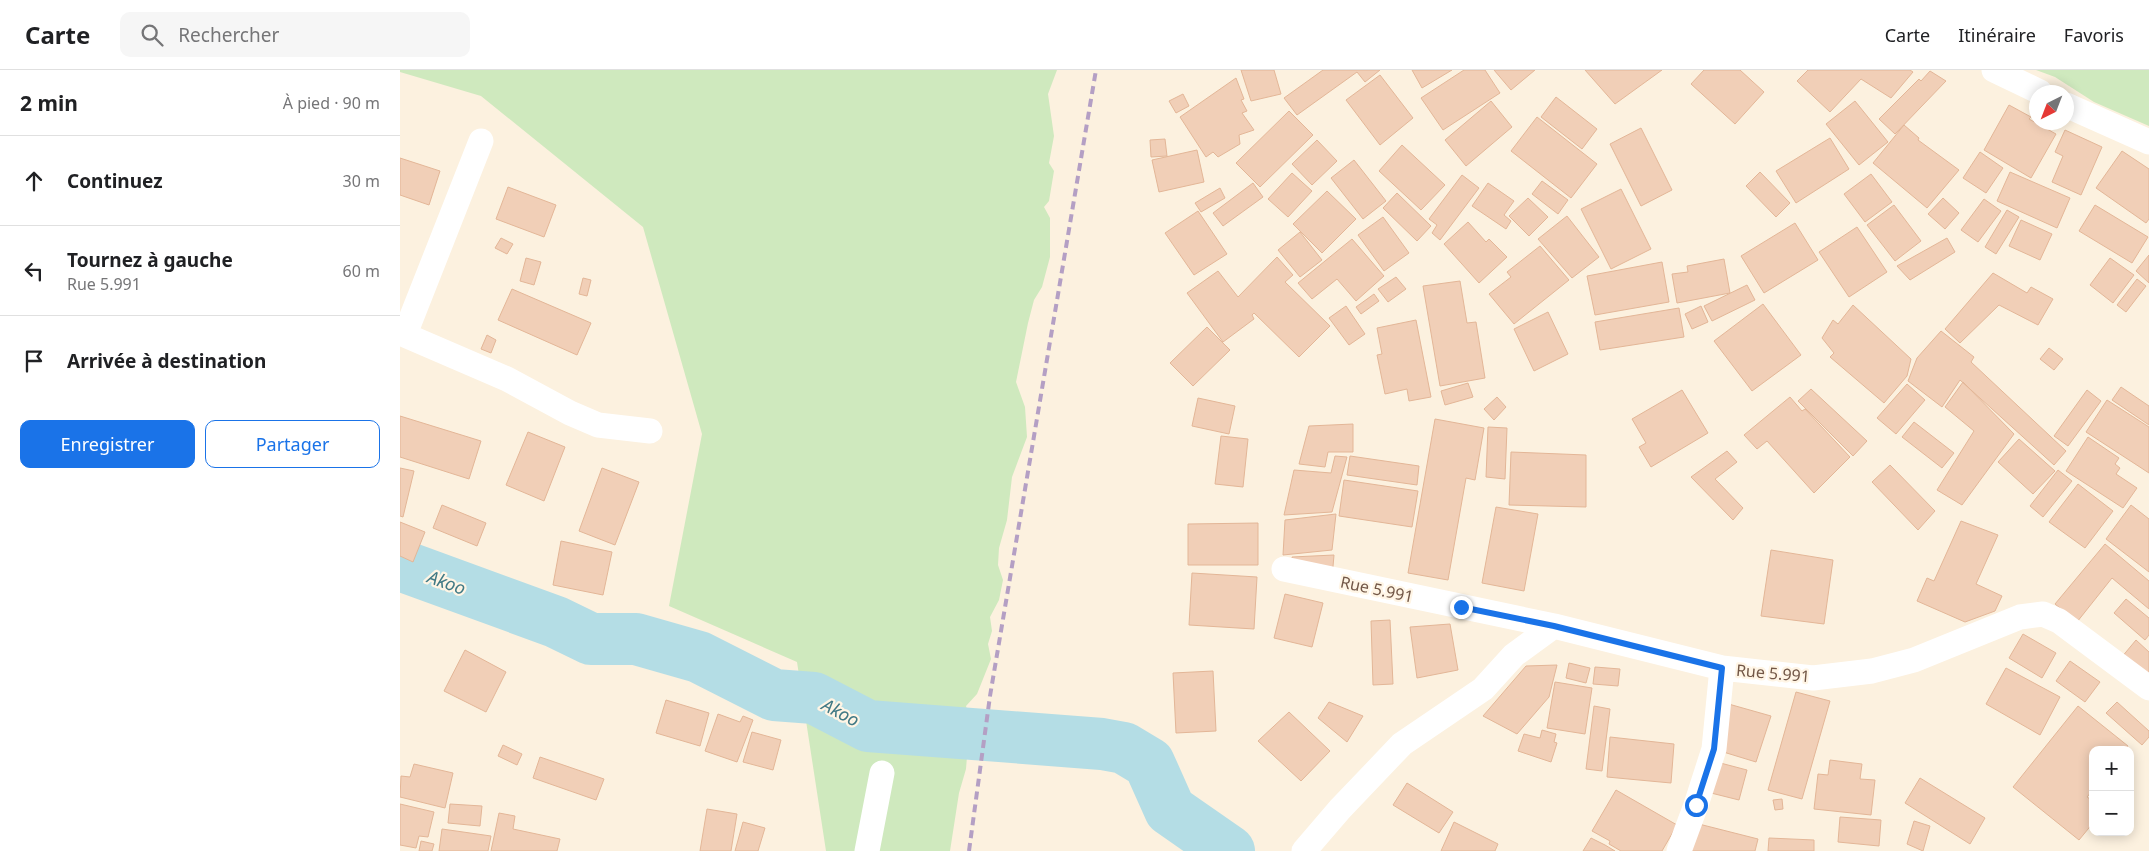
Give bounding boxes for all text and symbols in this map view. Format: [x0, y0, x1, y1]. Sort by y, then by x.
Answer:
search box [120, 12, 470, 57]
text: Carte [25, 18, 90, 51]
icon: search [138, 21, 166, 49]
text: Rechercher [178, 22, 279, 48]
text: Carte [1885, 23, 1930, 47]
text: Itinéraire [1958, 23, 2036, 47]
text: Favoris [2064, 23, 2124, 47]
north arrow [2029, 85, 2074, 130]
text: 2 min [20, 89, 78, 117]
text: À pied · 90 m [283, 92, 380, 114]
icon: ahead [20, 167, 48, 195]
text: Continuez [67, 168, 163, 194]
text: 30 m [343, 170, 380, 192]
text: Tournez à gauche [67, 247, 233, 273]
icon: left [20, 257, 48, 285]
text: 60 m [343, 260, 380, 282]
text: Rue 5.991 [67, 273, 141, 295]
icon: arrive [20, 347, 48, 375]
text: Arrivée à destination [67, 348, 266, 374]
button: Enregistrer [20, 420, 195, 468]
button: Partager [205, 420, 380, 468]
water label: Akoo [423, 563, 469, 600]
street label: Rue 5.991 [1339, 571, 1415, 607]
route end [1450, 596, 1473, 619]
street label: Rue 5.991 [1735, 659, 1811, 687]
water label: Akoo [816, 691, 864, 732]
map controls [2089, 746, 2134, 836]
button: + [2089, 746, 2134, 791]
button: − [2089, 791, 2134, 836]
route start [1685, 794, 1708, 817]

